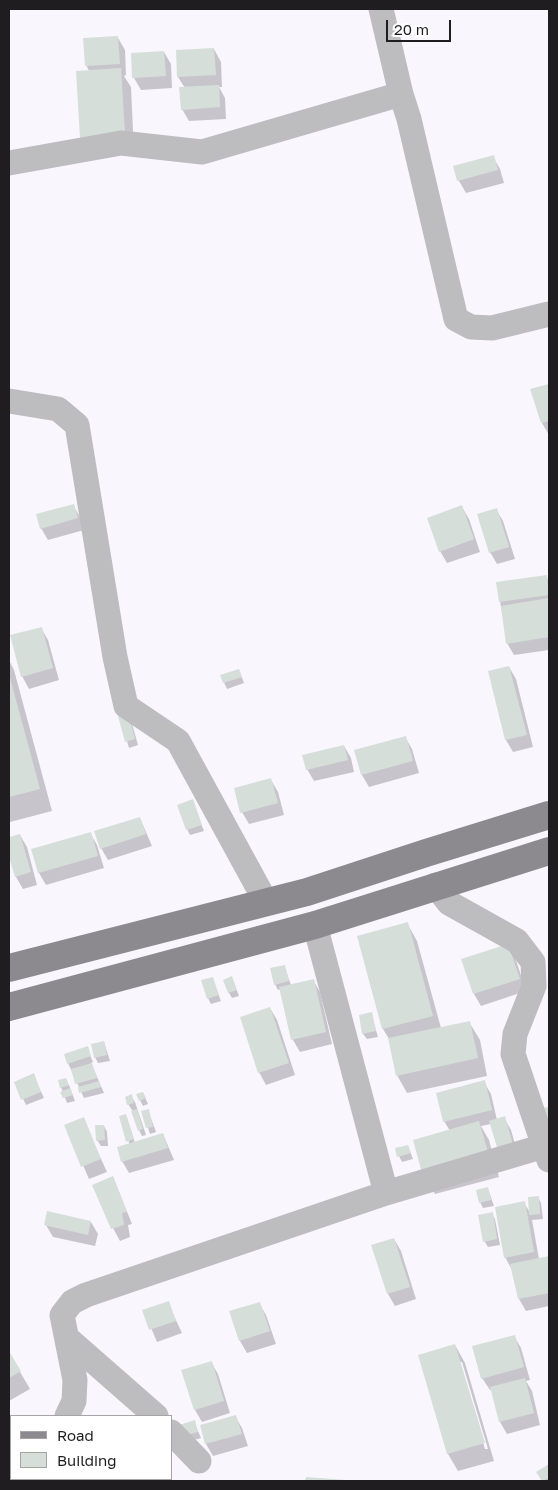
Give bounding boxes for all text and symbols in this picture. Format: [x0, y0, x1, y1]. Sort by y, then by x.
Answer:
scale bar [388, 10, 453, 42]
text: 20 m [394, 20, 429, 38]
legend [10, 1415, 172, 1480]
text: Road [57, 1426, 94, 1444]
text: Building [57, 1451, 117, 1469]

